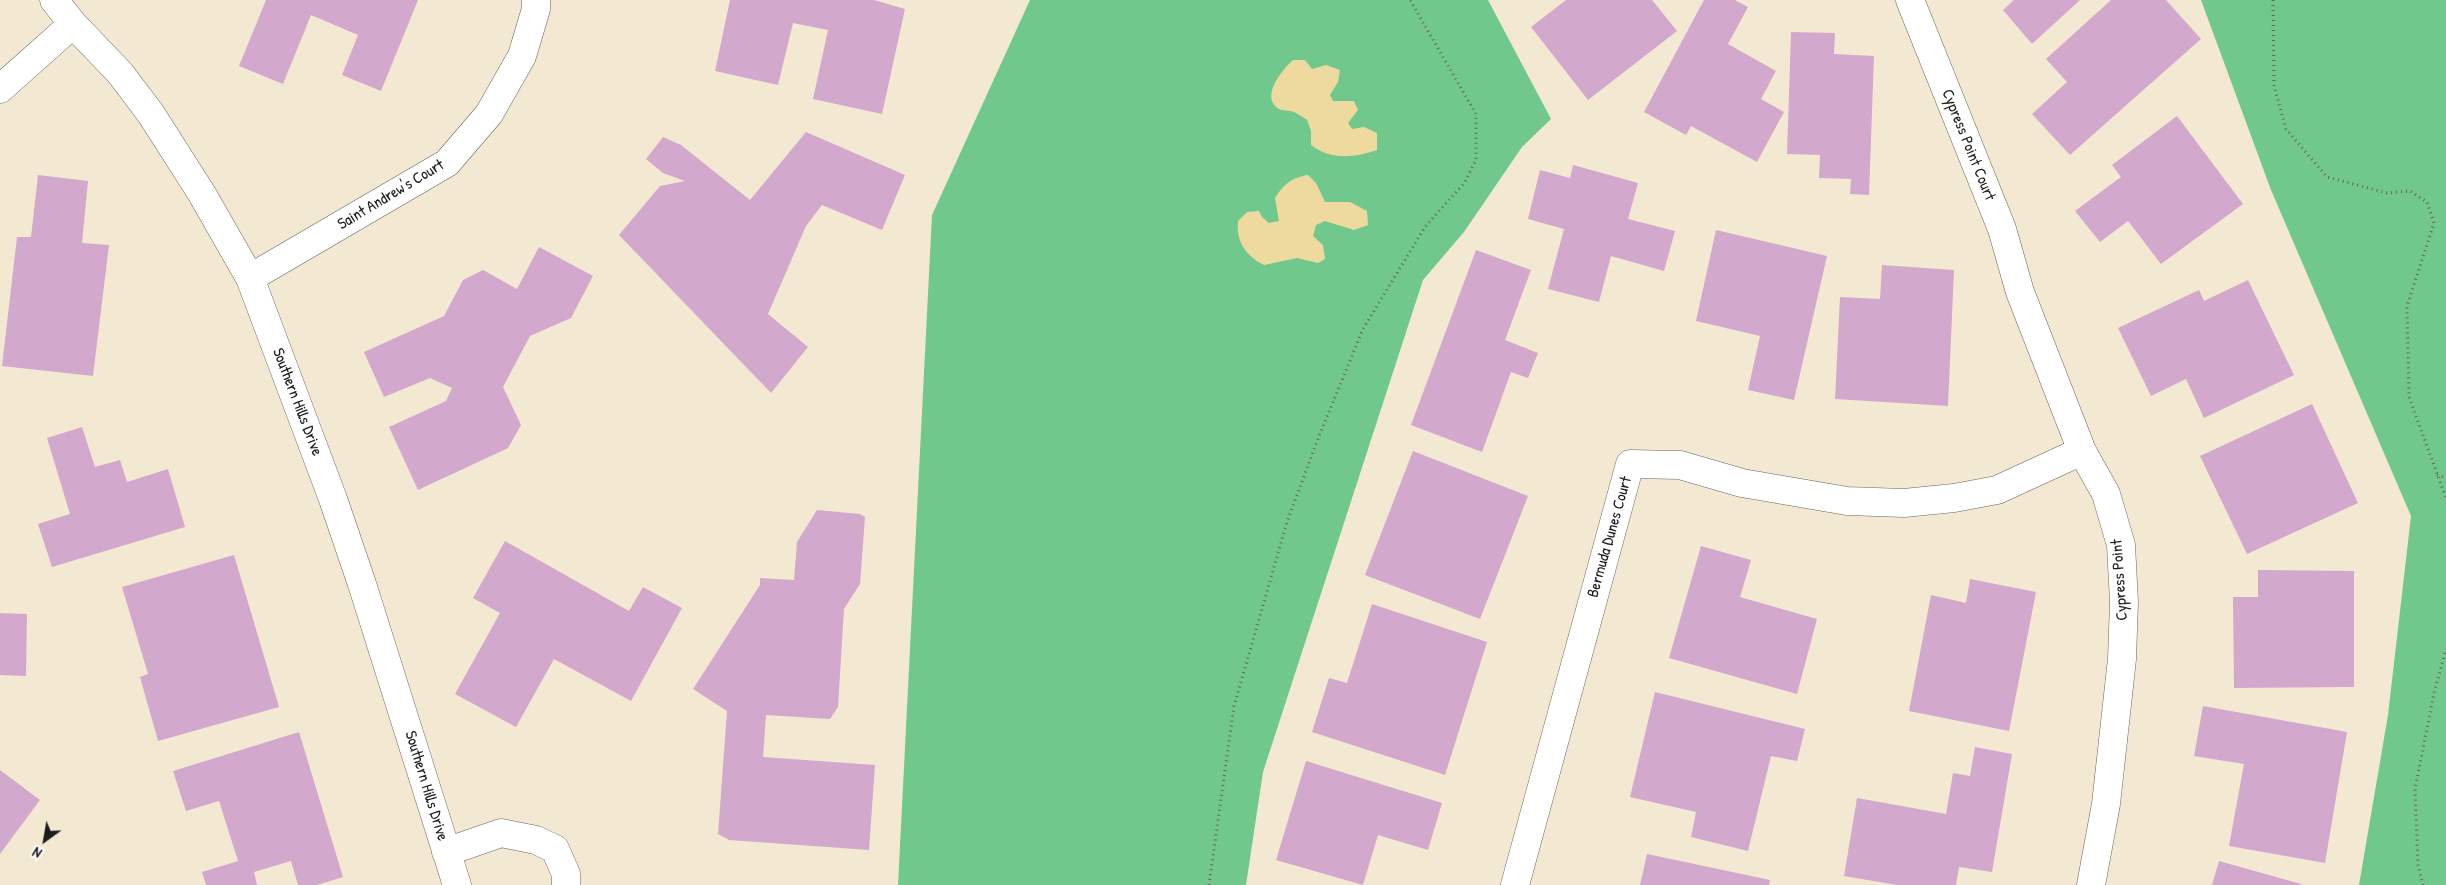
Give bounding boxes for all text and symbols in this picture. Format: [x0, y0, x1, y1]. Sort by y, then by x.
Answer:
street label: Cypress Point Court [1937, 87, 1999, 203]
street label: Saint Andrew's Court [334, 156, 448, 234]
street label: Southern Hills Drive [268, 345, 326, 459]
street label: Bermuda Dunes Court [1584, 474, 1636, 600]
street label: Cypress Point [2108, 539, 2132, 621]
street label: Southern Hills Drive [400, 729, 452, 843]
north arrow [20, 815, 70, 865]
text: N [29, 843, 45, 863]

